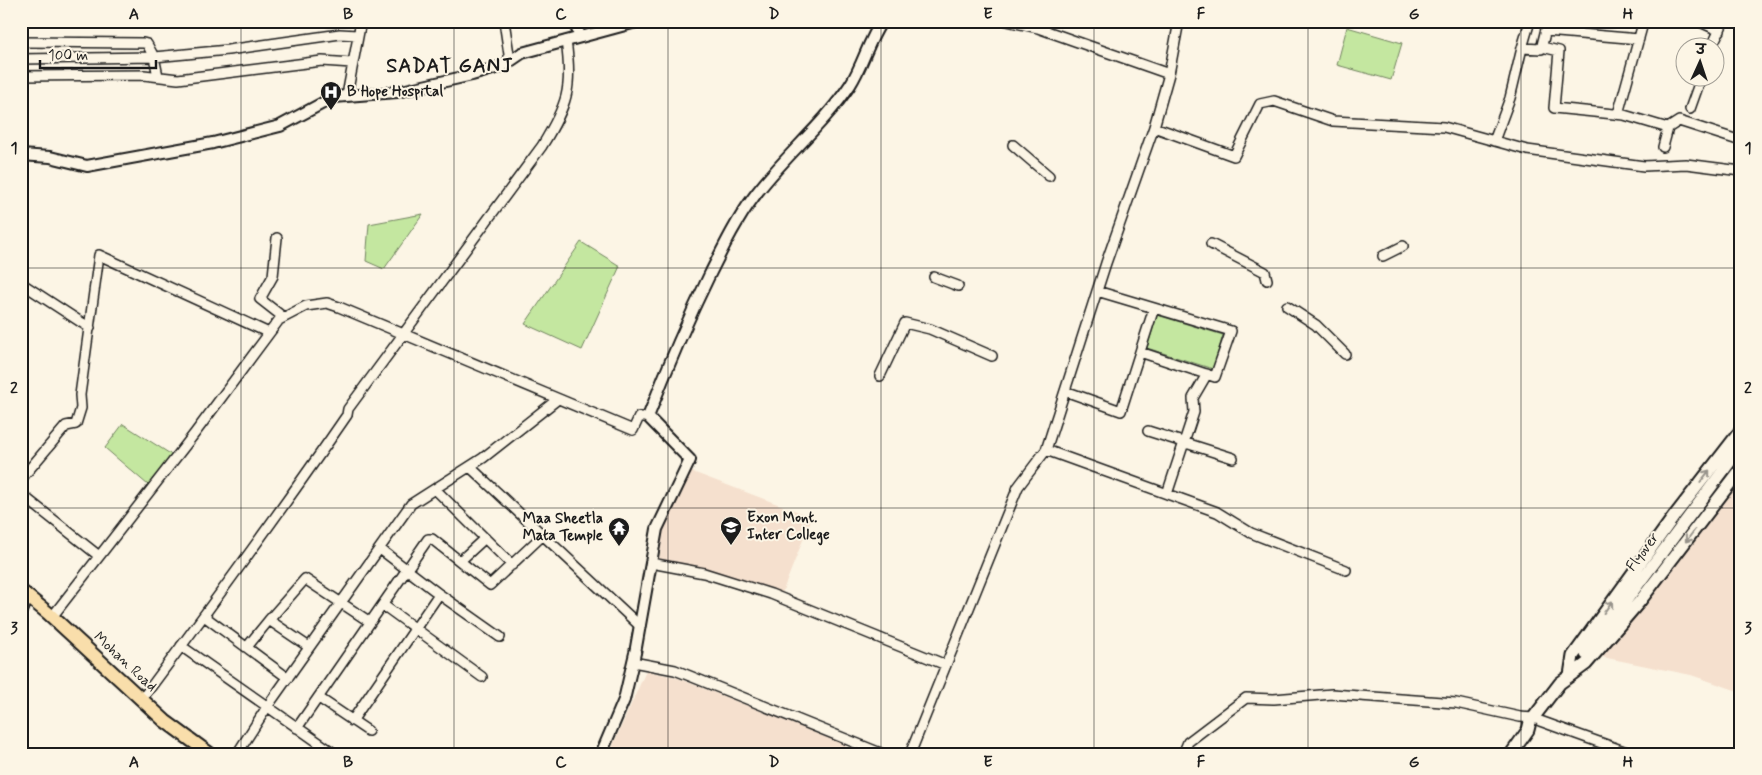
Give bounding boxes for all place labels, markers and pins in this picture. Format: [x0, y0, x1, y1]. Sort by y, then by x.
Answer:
hospital icon: B Hope Hospital [319, 80, 343, 111]
place label: B Hope Hospital [347, 82, 443, 102]
place label: Exon Mont. Inter College [747, 508, 830, 546]
place label: Maa Sheetla Mata Temple [523, 509, 604, 546]
school or university icon: Exon Mont. Inter College [719, 515, 743, 546]
temple icon: Maa Sheetla Mata Temple [607, 516, 631, 547]

